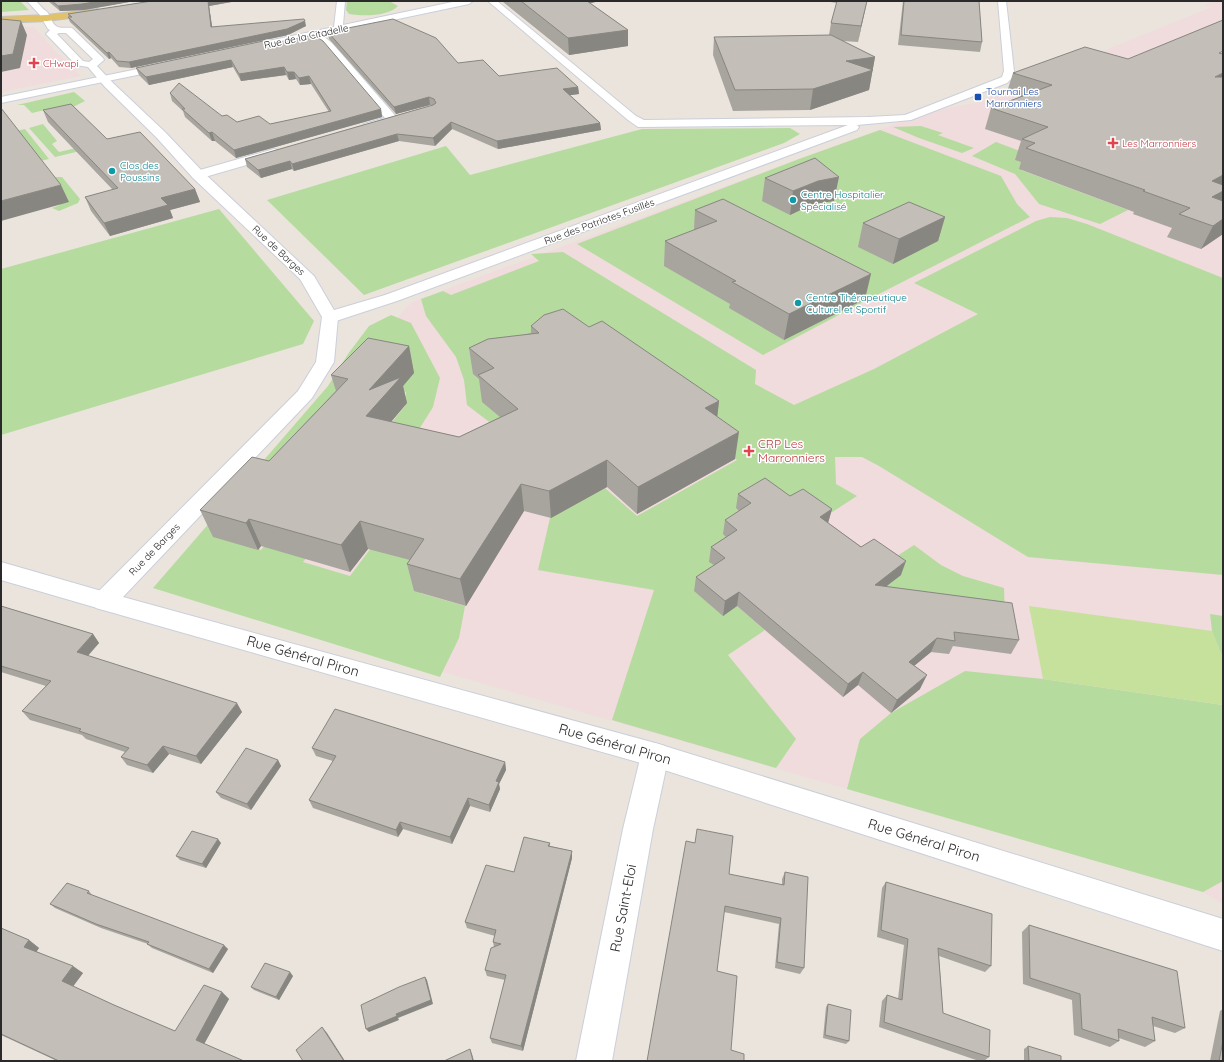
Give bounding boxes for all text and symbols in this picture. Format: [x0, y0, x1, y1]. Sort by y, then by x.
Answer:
street label: Rue de la Citadelle [263, 21, 350, 52]
marker: CHwapi [28, 57, 40, 69]
place label: CHwapi [43, 57, 79, 70]
place label: Tournai Les Marronniers [986, 85, 1042, 110]
marker: Tournai Les Marronniers [973, 92, 983, 102]
marker: Les Marronniers [1107, 137, 1119, 149]
place label: Les Marronniers [1122, 137, 1196, 150]
place label: Clos des Poussins [120, 159, 160, 184]
marker: Clos des Poussins [107, 166, 117, 176]
place label: Centre Hospitalier Spécialisé [801, 188, 884, 213]
street label: Rue des Patriotes Fusillés [542, 195, 656, 247]
marker: Centre Hospitalier Spécialisé [788, 195, 798, 205]
street label: Rue de Barges [249, 223, 308, 278]
place label: Centre Thérapeutique Culturel et Sportif [806, 291, 907, 316]
marker: Centre Thérapeutique Culturel et Sportif [793, 298, 803, 308]
place label: CRP Les Marronniers [758, 436, 825, 465]
marker: CRP Les Marronniers [743, 445, 755, 457]
street label: Rue de Barges [126, 520, 183, 578]
street label: Rue Général Piron [245, 631, 361, 681]
street label: Rue Général Piron [557, 719, 673, 769]
street label: Rue Général Piron [866, 814, 982, 866]
street label: Rue Saint-Eloi [606, 863, 640, 953]

